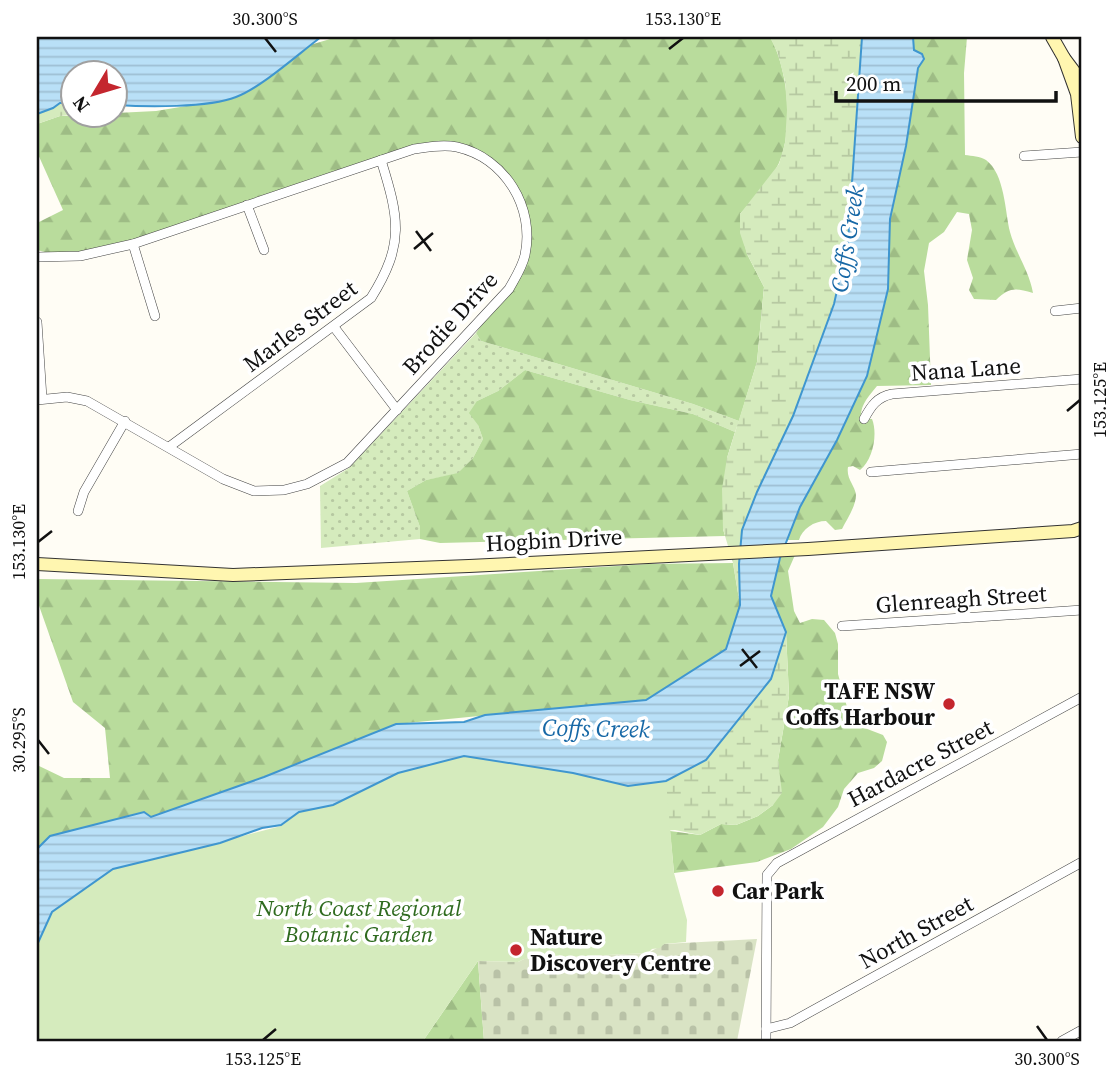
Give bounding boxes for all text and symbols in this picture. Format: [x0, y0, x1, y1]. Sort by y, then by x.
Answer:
text: 30.300°S [232, 6, 298, 31]
text: 153.130°E [645, 6, 721, 31]
north arrow [60, 60, 130, 130]
scale bar [836, 60, 1056, 104]
text: 200 m [846, 69, 901, 98]
text: N [66, 91, 95, 118]
water label: Coffs Creek [822, 183, 872, 295]
street label: Brodie Drive [395, 264, 505, 382]
street label: Marles Street [237, 272, 364, 379]
street label: Nana Lane [910, 349, 1022, 389]
text: 153.125°E [1087, 362, 1112, 438]
text: 153.130°E [6, 504, 31, 580]
street label: Hogbin Drive [485, 520, 623, 560]
street label: Glenreagh Street [875, 577, 1048, 621]
place label: TAFE NSW Coffs Harbour [786, 675, 935, 733]
marker: TAFE NSW Coffs Harbour [941, 696, 957, 712]
text: 30.295°S [6, 707, 31, 773]
water label: Coffs Creek [542, 711, 651, 745]
street label: Hardacre Street [842, 711, 999, 815]
place label: Car Park [732, 875, 824, 907]
marker: Car Park [710, 883, 726, 899]
street label: North Street [853, 887, 979, 976]
park label: North Coast Regional Botanic Garden [256, 892, 462, 950]
place label: Nature Discovery Centre [530, 921, 711, 979]
marker: Nature Discovery Centre [508, 942, 524, 958]
text: 153.125°E [225, 1046, 301, 1071]
text: 30.300°S [1014, 1046, 1080, 1071]

